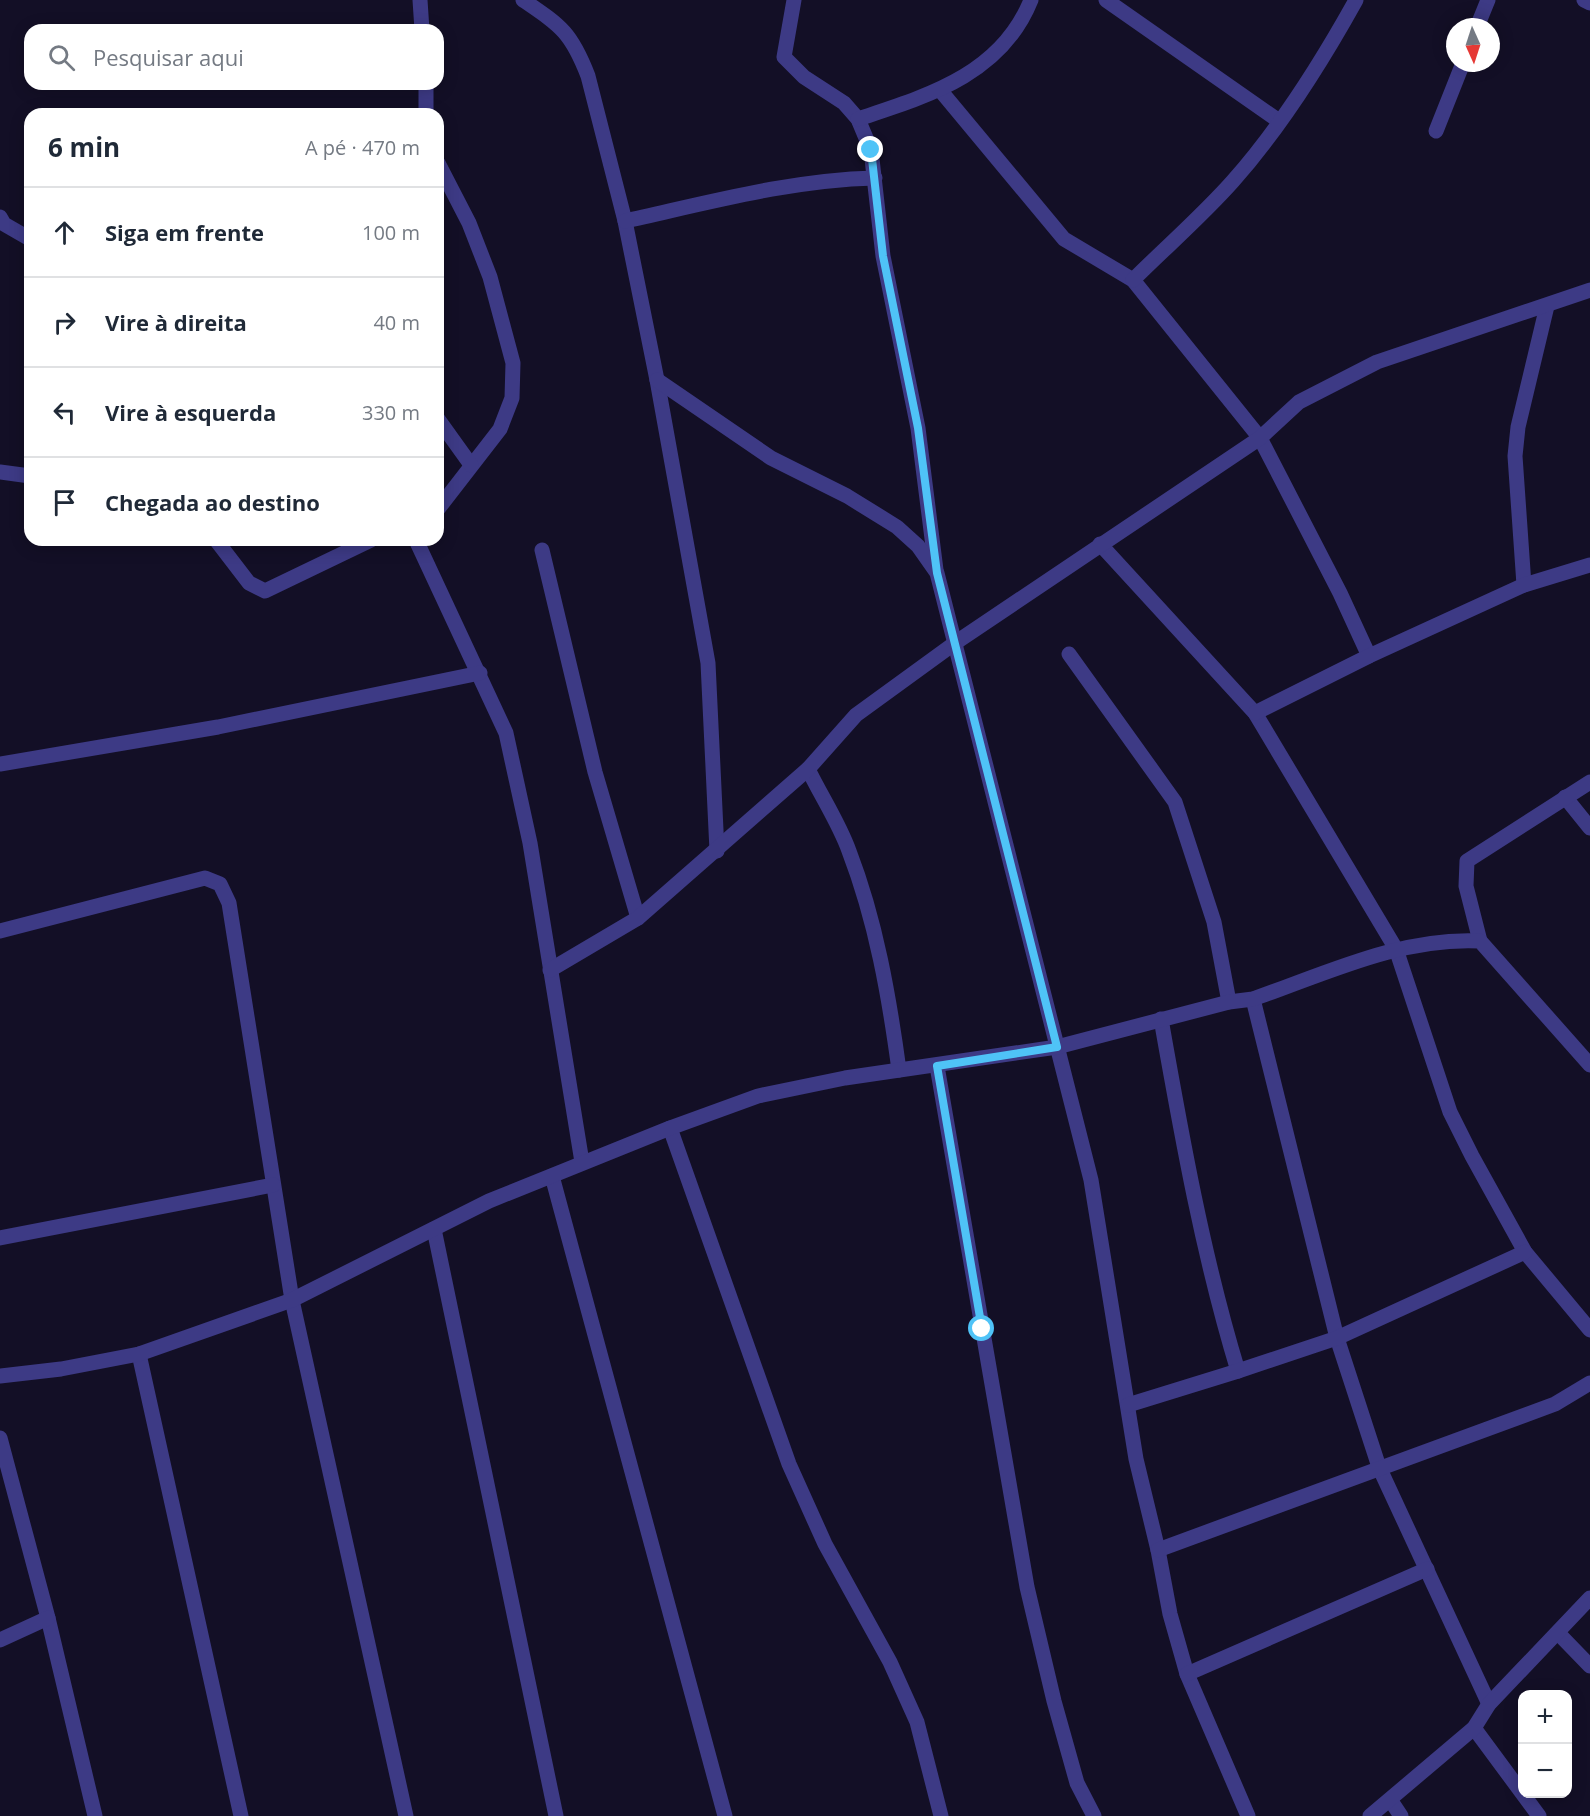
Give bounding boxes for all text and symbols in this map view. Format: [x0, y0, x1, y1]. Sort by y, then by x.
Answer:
north arrow [1446, 18, 1500, 72]
search box [24, 24, 444, 90]
icon: search [45, 41, 78, 74]
text: Pesquisar aqui [93, 42, 244, 72]
text: 6 min [48, 129, 120, 165]
text: A pé · 470 m [305, 134, 420, 161]
route end [857, 136, 883, 162]
icon: ahead [48, 216, 81, 249]
text: Siga em frente [105, 217, 264, 247]
text: 100 m [362, 219, 420, 246]
icon: right [48, 306, 81, 339]
text: Vire à direita [105, 307, 247, 337]
text: 40 m [373, 309, 420, 336]
icon: left [48, 396, 81, 429]
text: Vire à esquerda [105, 397, 276, 427]
text: 330 m [362, 399, 420, 426]
icon: arrive [48, 486, 81, 519]
text: Chegada ao destino [105, 487, 320, 517]
route start [968, 1315, 994, 1341]
map controls [1518, 1690, 1572, 1798]
button: + [1518, 1690, 1572, 1744]
button: − [1518, 1744, 1572, 1798]

